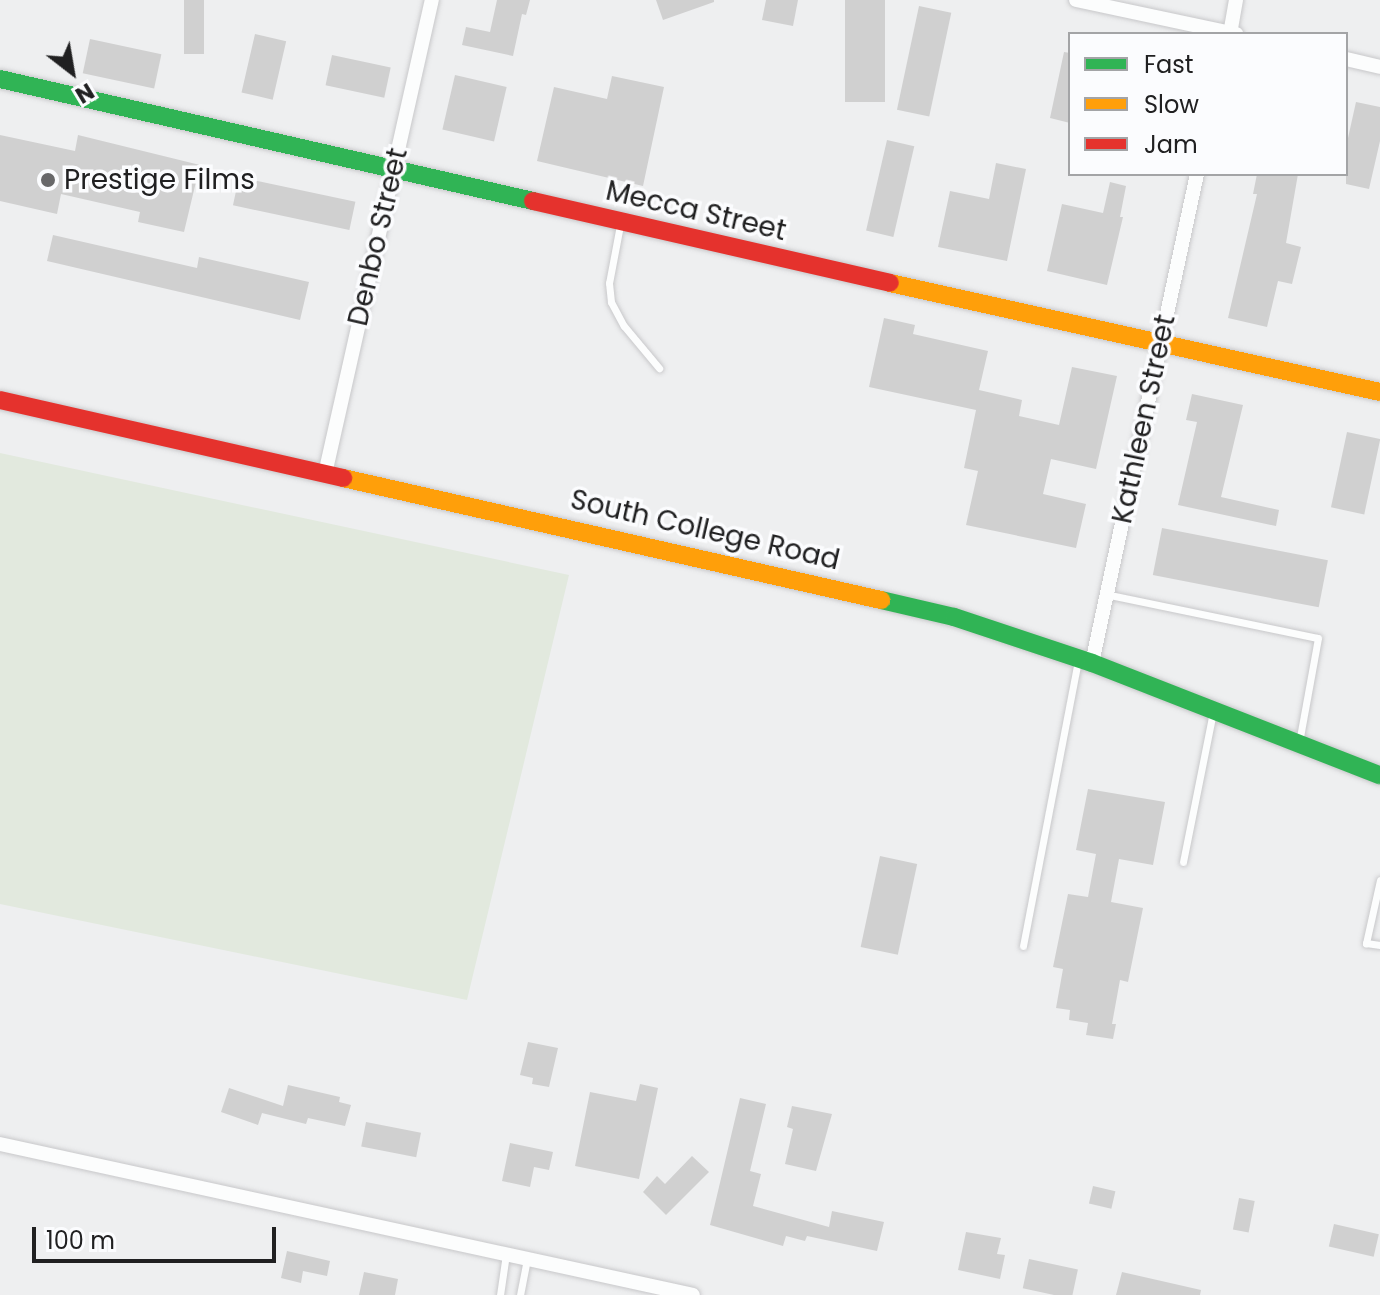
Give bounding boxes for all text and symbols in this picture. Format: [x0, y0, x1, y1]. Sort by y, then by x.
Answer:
north arrow [32, 32, 112, 112]
legend [1068, 32, 1348, 176]
text: Fast [1144, 48, 1194, 81]
text: N [70, 75, 100, 111]
text: Slow [1144, 88, 1199, 121]
text: Jam [1144, 128, 1198, 161]
street label: Denbo Street [341, 145, 415, 329]
place label: Prestige Films [64, 163, 255, 197]
marker: Prestige Films [39, 171, 57, 189]
street label: Mecca Street [603, 174, 789, 248]
street label: Kathleen Street [1105, 311, 1183, 527]
street label: South College Road [567, 483, 843, 577]
scale bar [36, 1211, 280, 1261]
text: 100 m [46, 1224, 115, 1257]

